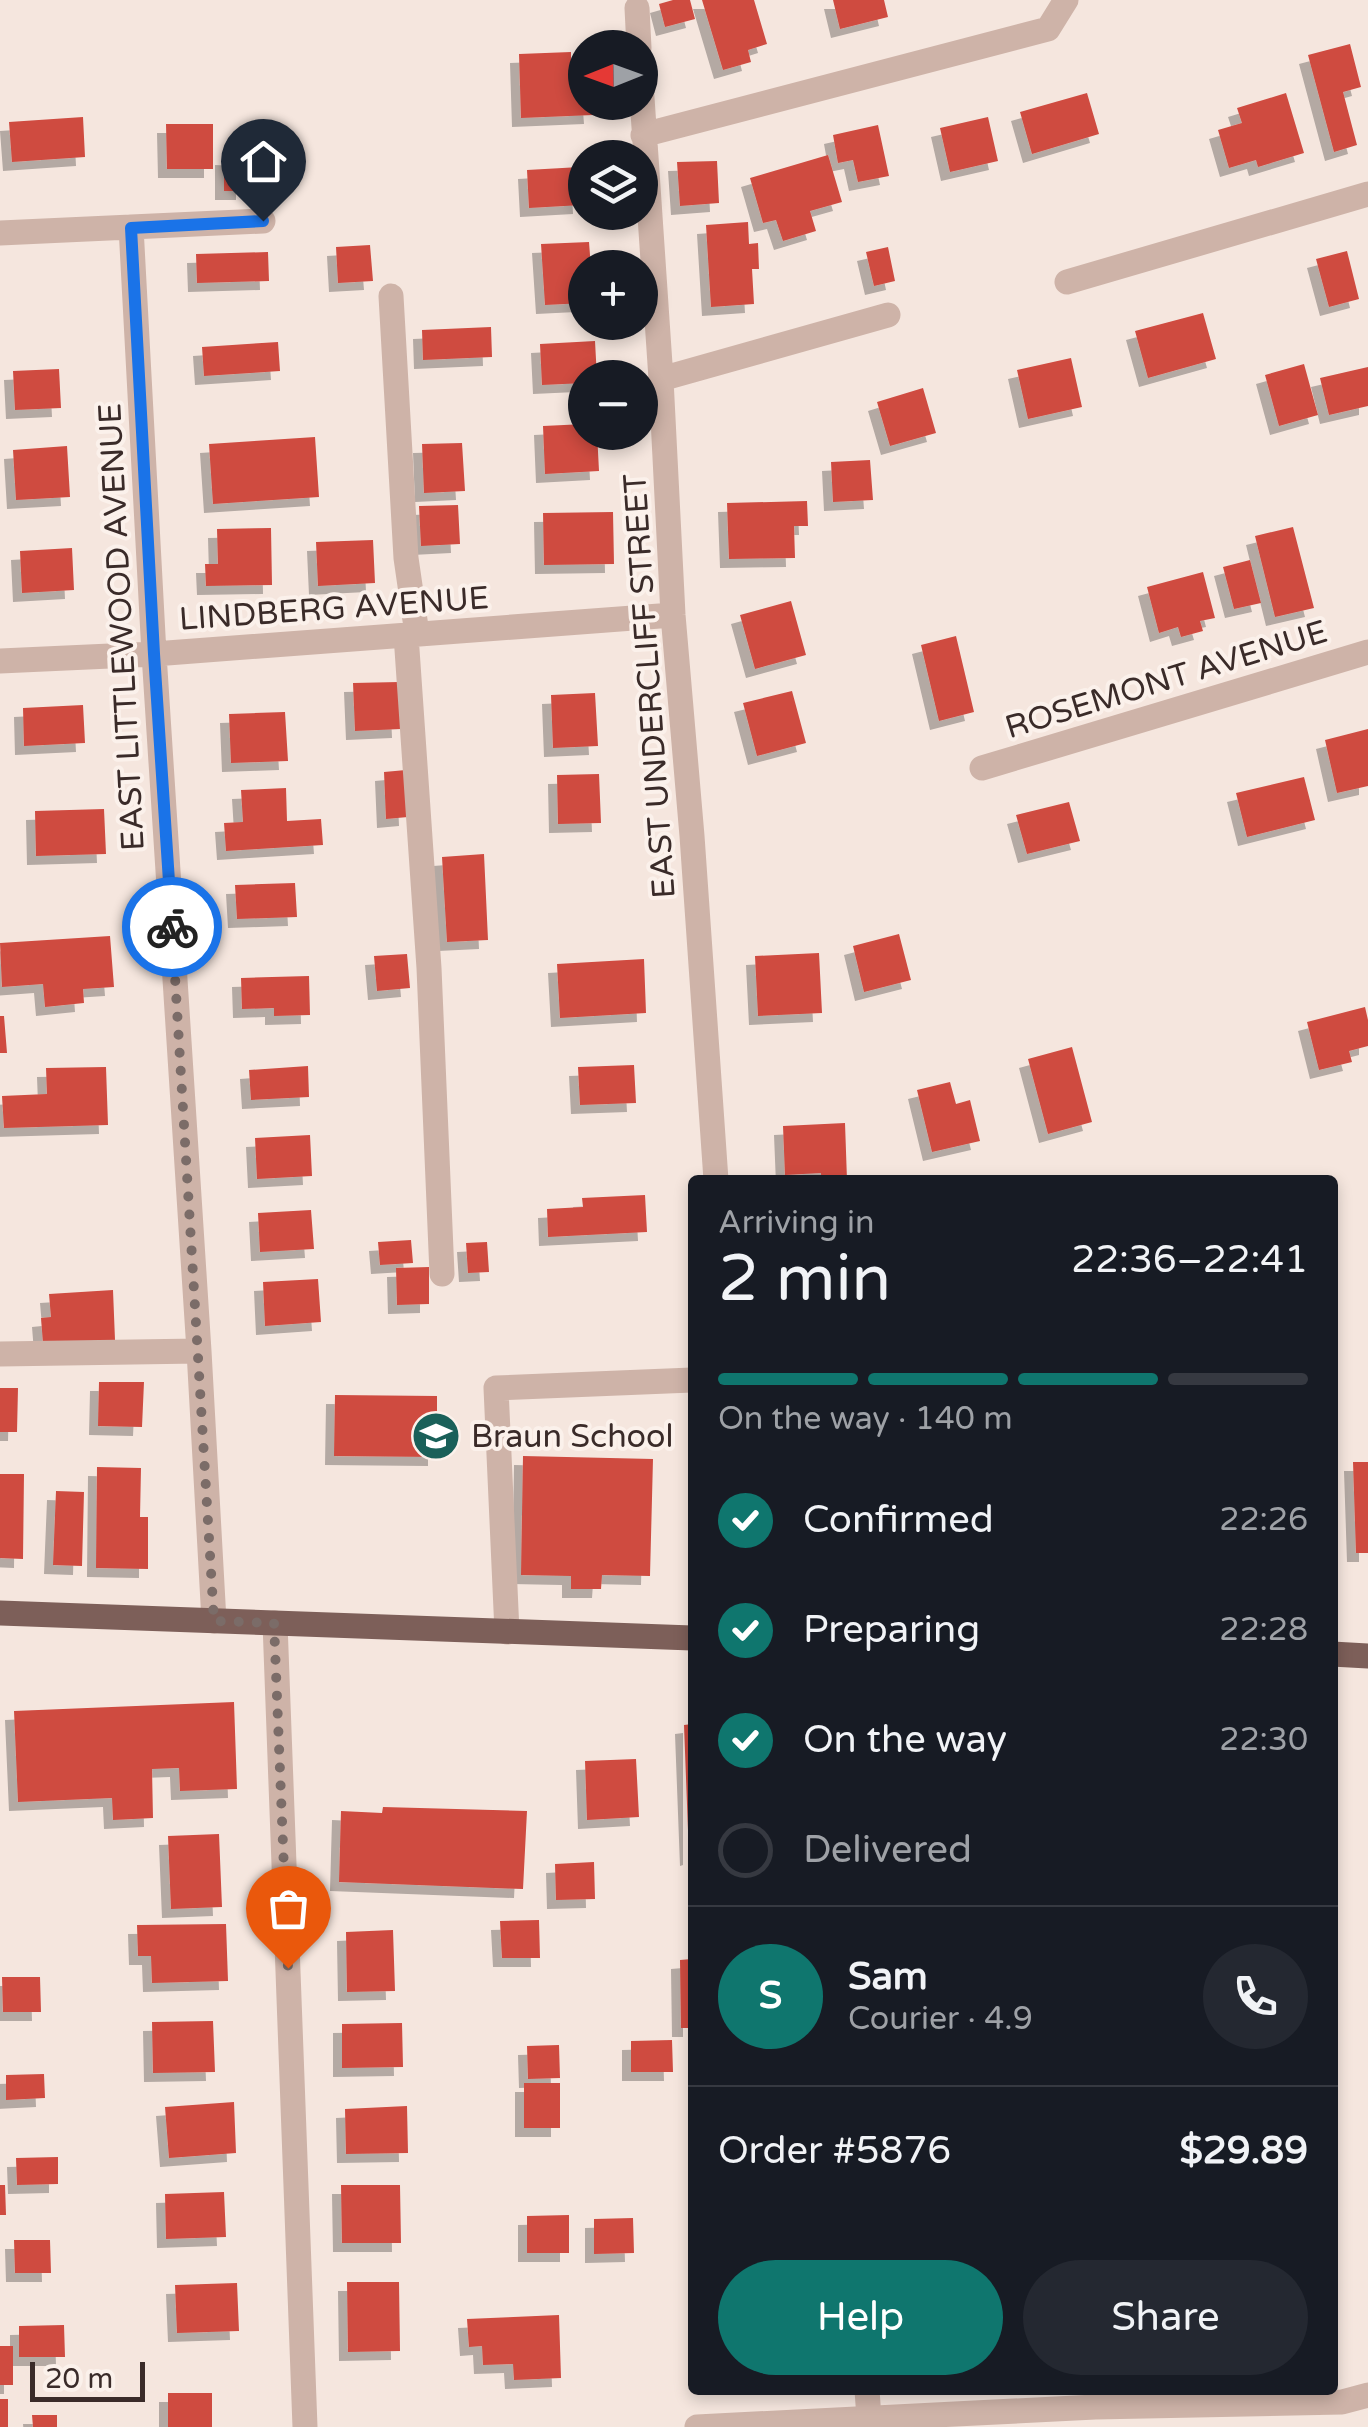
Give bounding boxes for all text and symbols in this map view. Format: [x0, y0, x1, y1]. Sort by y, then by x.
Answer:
north arrow [568, 30, 658, 120]
map controls [568, 30, 658, 450]
pin [221, 119, 306, 222]
icon: home [236, 134, 291, 189]
button: layers [568, 140, 658, 230]
button: + [568, 250, 658, 340]
button: − [568, 360, 658, 450]
street label: EAST LITTLEWOOD AVENUE [91, 402, 153, 852]
street label: EAST UNDERCLIFF STREET [616, 472, 684, 900]
street label: LINDBERG AVENUE [178, 579, 490, 639]
street label: ROSEMONT AVENUE [1001, 613, 1332, 747]
courier [122, 877, 222, 977]
icon: bike [145, 900, 200, 955]
text: Arriving in [718, 1204, 875, 1242]
text: 22:36–22:41 [1071, 1237, 1308, 1283]
text: 2 min [718, 1240, 891, 1319]
text: On the way · 140 m [718, 1400, 1013, 1438]
school or university icon: Braun School [410, 1410, 462, 1462]
place label: Braun School [471, 1418, 674, 1456]
icon: check [718, 1493, 773, 1548]
text: Confirmed [803, 1497, 994, 1543]
text: 22:26 [1219, 1501, 1308, 1539]
icon: check [718, 1603, 773, 1658]
text: Preparing [803, 1607, 980, 1653]
text: 22:28 [1219, 1611, 1308, 1649]
icon: check [718, 1713, 773, 1768]
text: On the way [803, 1717, 1007, 1763]
text: 22:30 [1219, 1721, 1308, 1759]
text: Delivered [803, 1827, 972, 1873]
pin [246, 1866, 331, 1969]
icon: bag [261, 1881, 316, 1936]
button: phone [1203, 1944, 1308, 2049]
text: Sam [848, 1954, 928, 2000]
text: S [759, 1973, 782, 2019]
text: Courier · 4.9 [848, 2000, 1033, 2038]
text: Order #5876 [718, 2128, 951, 2174]
text: $29.89 [1179, 2128, 1308, 2174]
button: Help [718, 2260, 1003, 2375]
button: Share [1023, 2260, 1308, 2375]
scale bar [30, 2357, 145, 2402]
text: 20 m [45, 2362, 113, 2396]

